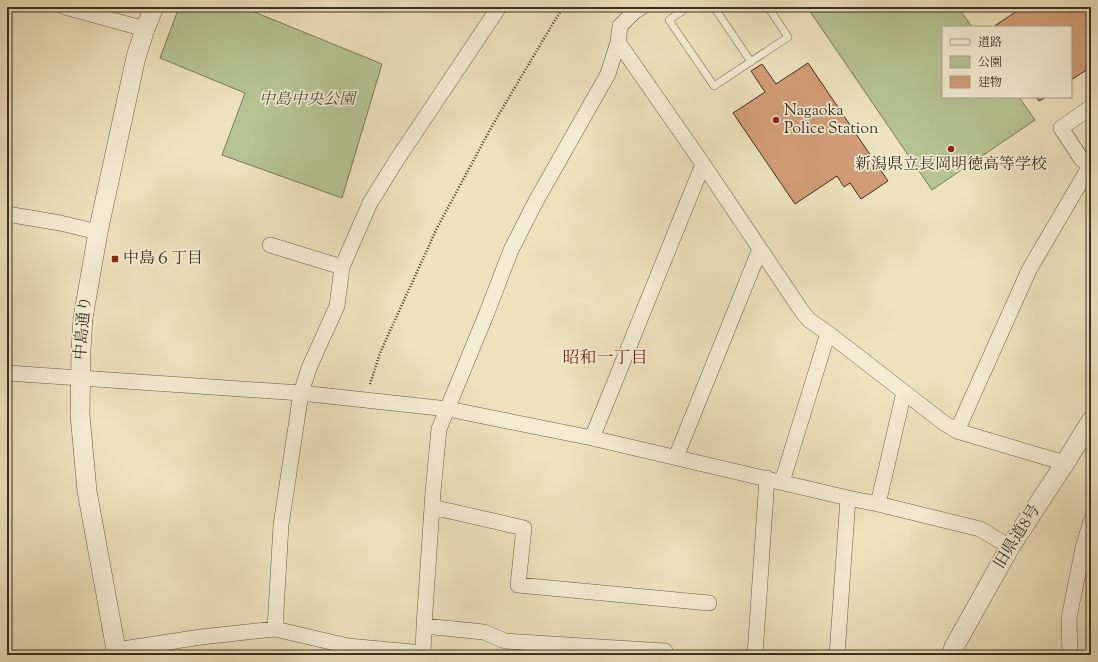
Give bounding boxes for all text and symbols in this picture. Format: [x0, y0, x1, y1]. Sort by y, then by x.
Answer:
legend [942, 26, 1072, 98]
text: 道路 [978, 34, 1002, 52]
text: 公園 [978, 54, 1002, 72]
text: 建物 [978, 74, 1002, 92]
park label: 中島中央公園 [259, 89, 358, 112]
place label: Nagaoka Police Station [784, 100, 879, 141]
marker: Nagaoka Police Station [771, 115, 781, 125]
marker: 新潟県立長岡明徳高等学校 [946, 144, 956, 154]
place label: 新潟県立長岡明徳高等学校 [855, 154, 1047, 177]
place label: 中島６丁目 [123, 248, 203, 271]
marker: 中島６丁目 [110, 254, 120, 264]
street label: 中島通り [70, 295, 98, 361]
district label: 昭和一丁目 [563, 347, 648, 371]
street label: 旧県道8号 [989, 500, 1047, 574]

